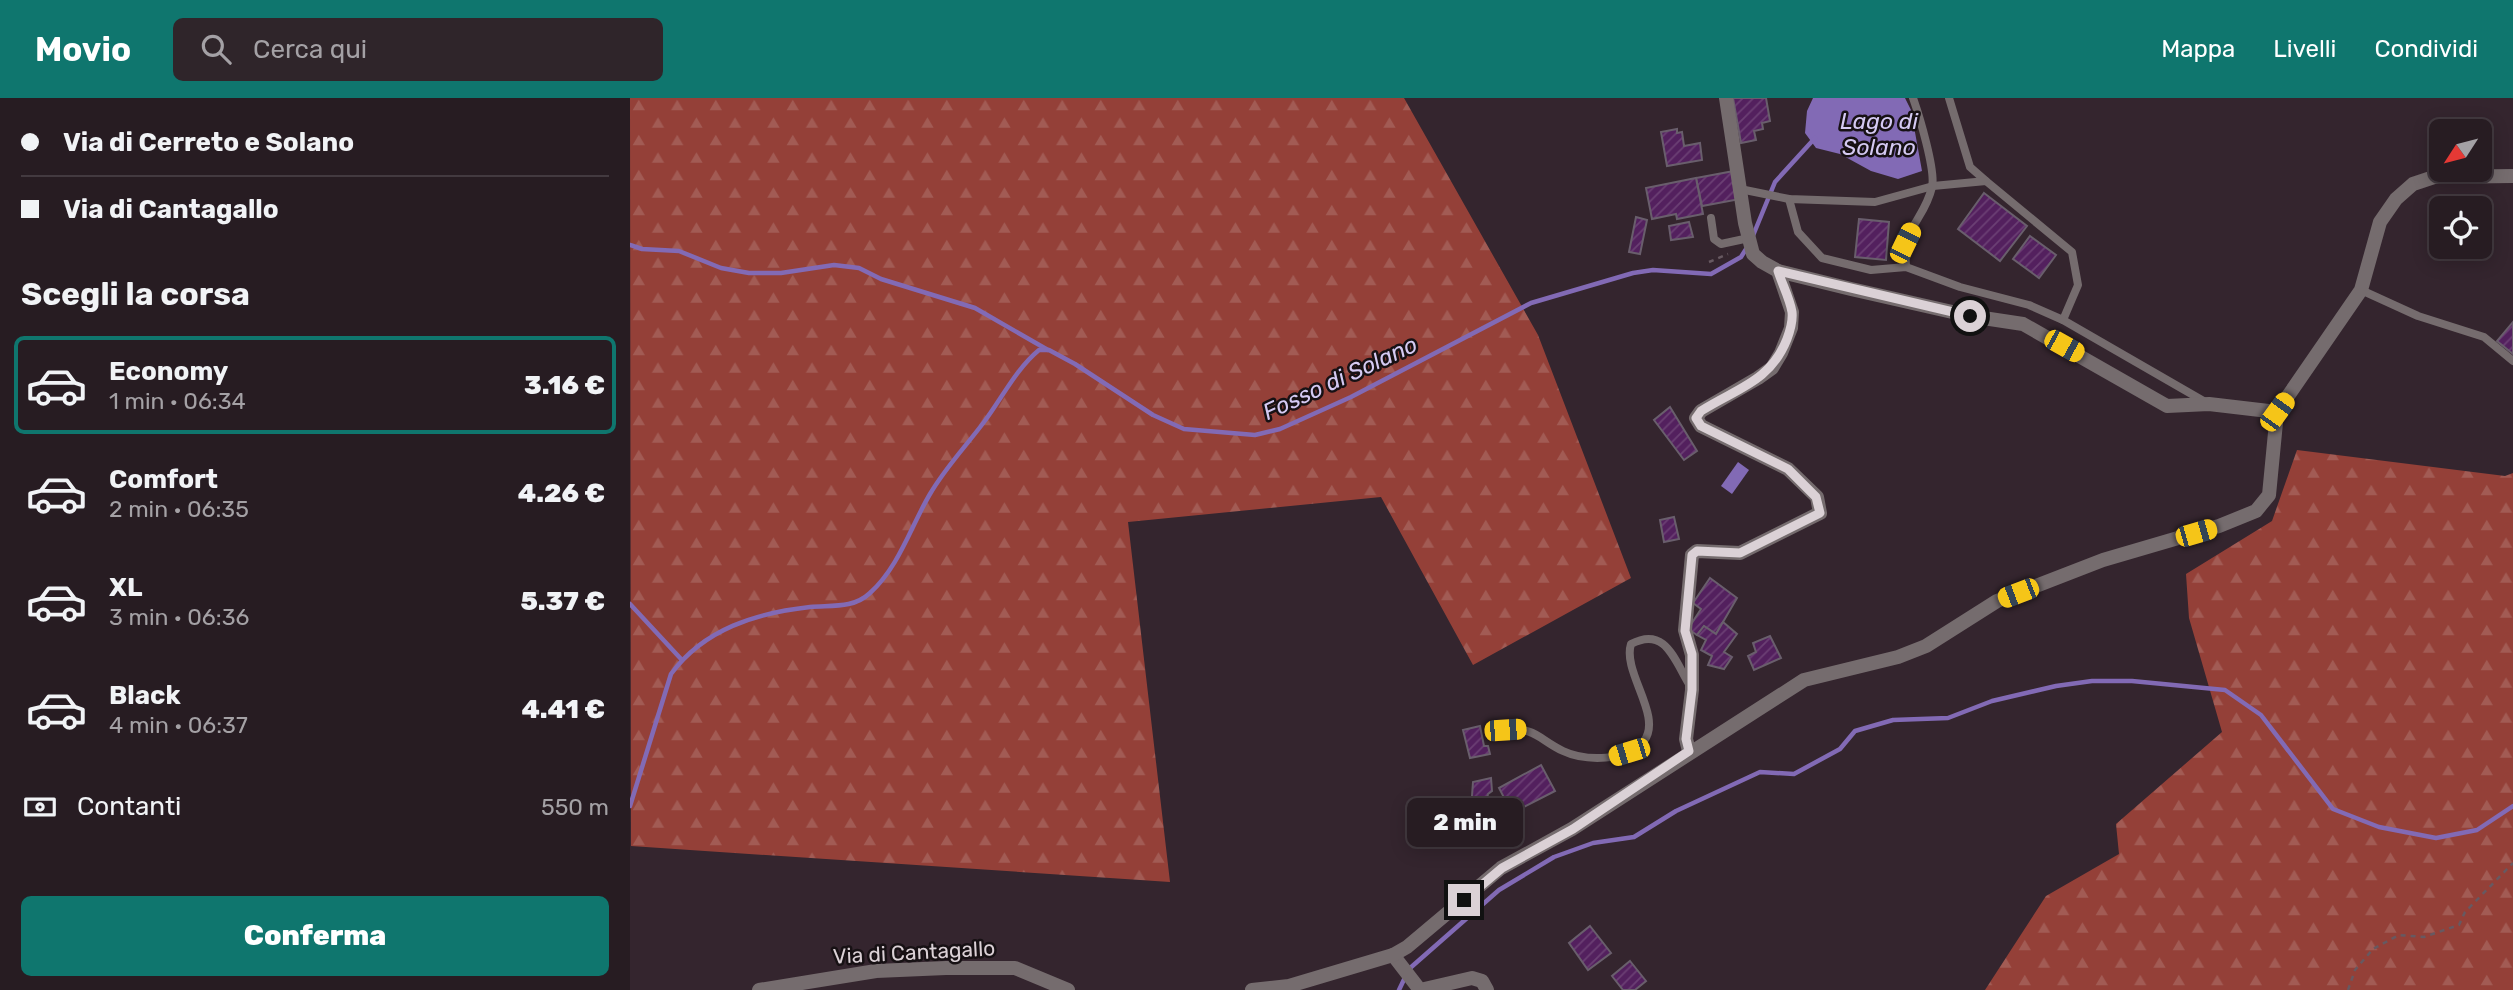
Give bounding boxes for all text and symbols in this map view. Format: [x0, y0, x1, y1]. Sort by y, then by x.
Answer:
search box [173, 18, 663, 81]
text: Movio [35, 30, 131, 69]
icon: search [197, 30, 235, 68]
text: Cerca qui [253, 34, 367, 65]
text: Mappa [2161, 35, 2235, 63]
text: Livelli [2273, 35, 2336, 63]
text: Condividi [2374, 35, 2478, 63]
water label: Lago di Solano [1840, 107, 1919, 161]
north arrow [2429, 119, 2492, 182]
map controls [2429, 119, 2492, 259]
text: Via di Cerreto e Solano [63, 127, 354, 158]
text: Via di Cantagallo [63, 194, 279, 225]
button: locate [2429, 196, 2492, 259]
car [1887, 220, 1924, 266]
text: Scegli la corsa [21, 275, 250, 313]
route start [1954, 300, 1986, 332]
car [2041, 327, 2088, 365]
water label: Fosso di Solano [1258, 330, 1422, 426]
icon: car [25, 354, 88, 417]
text: Economy [109, 356, 228, 387]
text: 3.16 € [524, 370, 605, 401]
text: 1 min · 06:34 [109, 387, 246, 415]
car [2257, 389, 2298, 435]
icon: car [25, 462, 88, 525]
text: Comfort [109, 464, 218, 495]
text: 4.26 € [518, 478, 605, 509]
text: 2 min · 06:35 [109, 495, 249, 523]
car [2173, 517, 2220, 549]
icon: car [25, 570, 88, 633]
text: XL [109, 572, 142, 603]
car [1995, 576, 2042, 610]
text: 5.37 € [521, 586, 605, 617]
text: 3 min · 06:36 [109, 603, 249, 631]
icon: car [25, 678, 88, 741]
text: Black [109, 680, 181, 711]
text: 4.41 € [522, 694, 605, 725]
text: 4 min · 06:37 [109, 711, 248, 739]
car [1484, 718, 1527, 742]
car [1606, 736, 1653, 768]
icon: cash [21, 788, 59, 826]
text: Contanti [77, 791, 181, 822]
text: 550 m [541, 793, 609, 821]
callout: 2 min [1406, 798, 1522, 848]
text: 2 min [1433, 808, 1497, 836]
route end [1448, 884, 1480, 916]
button: Conferma [21, 896, 609, 976]
street label: Via di Cantagallo [832, 935, 996, 969]

